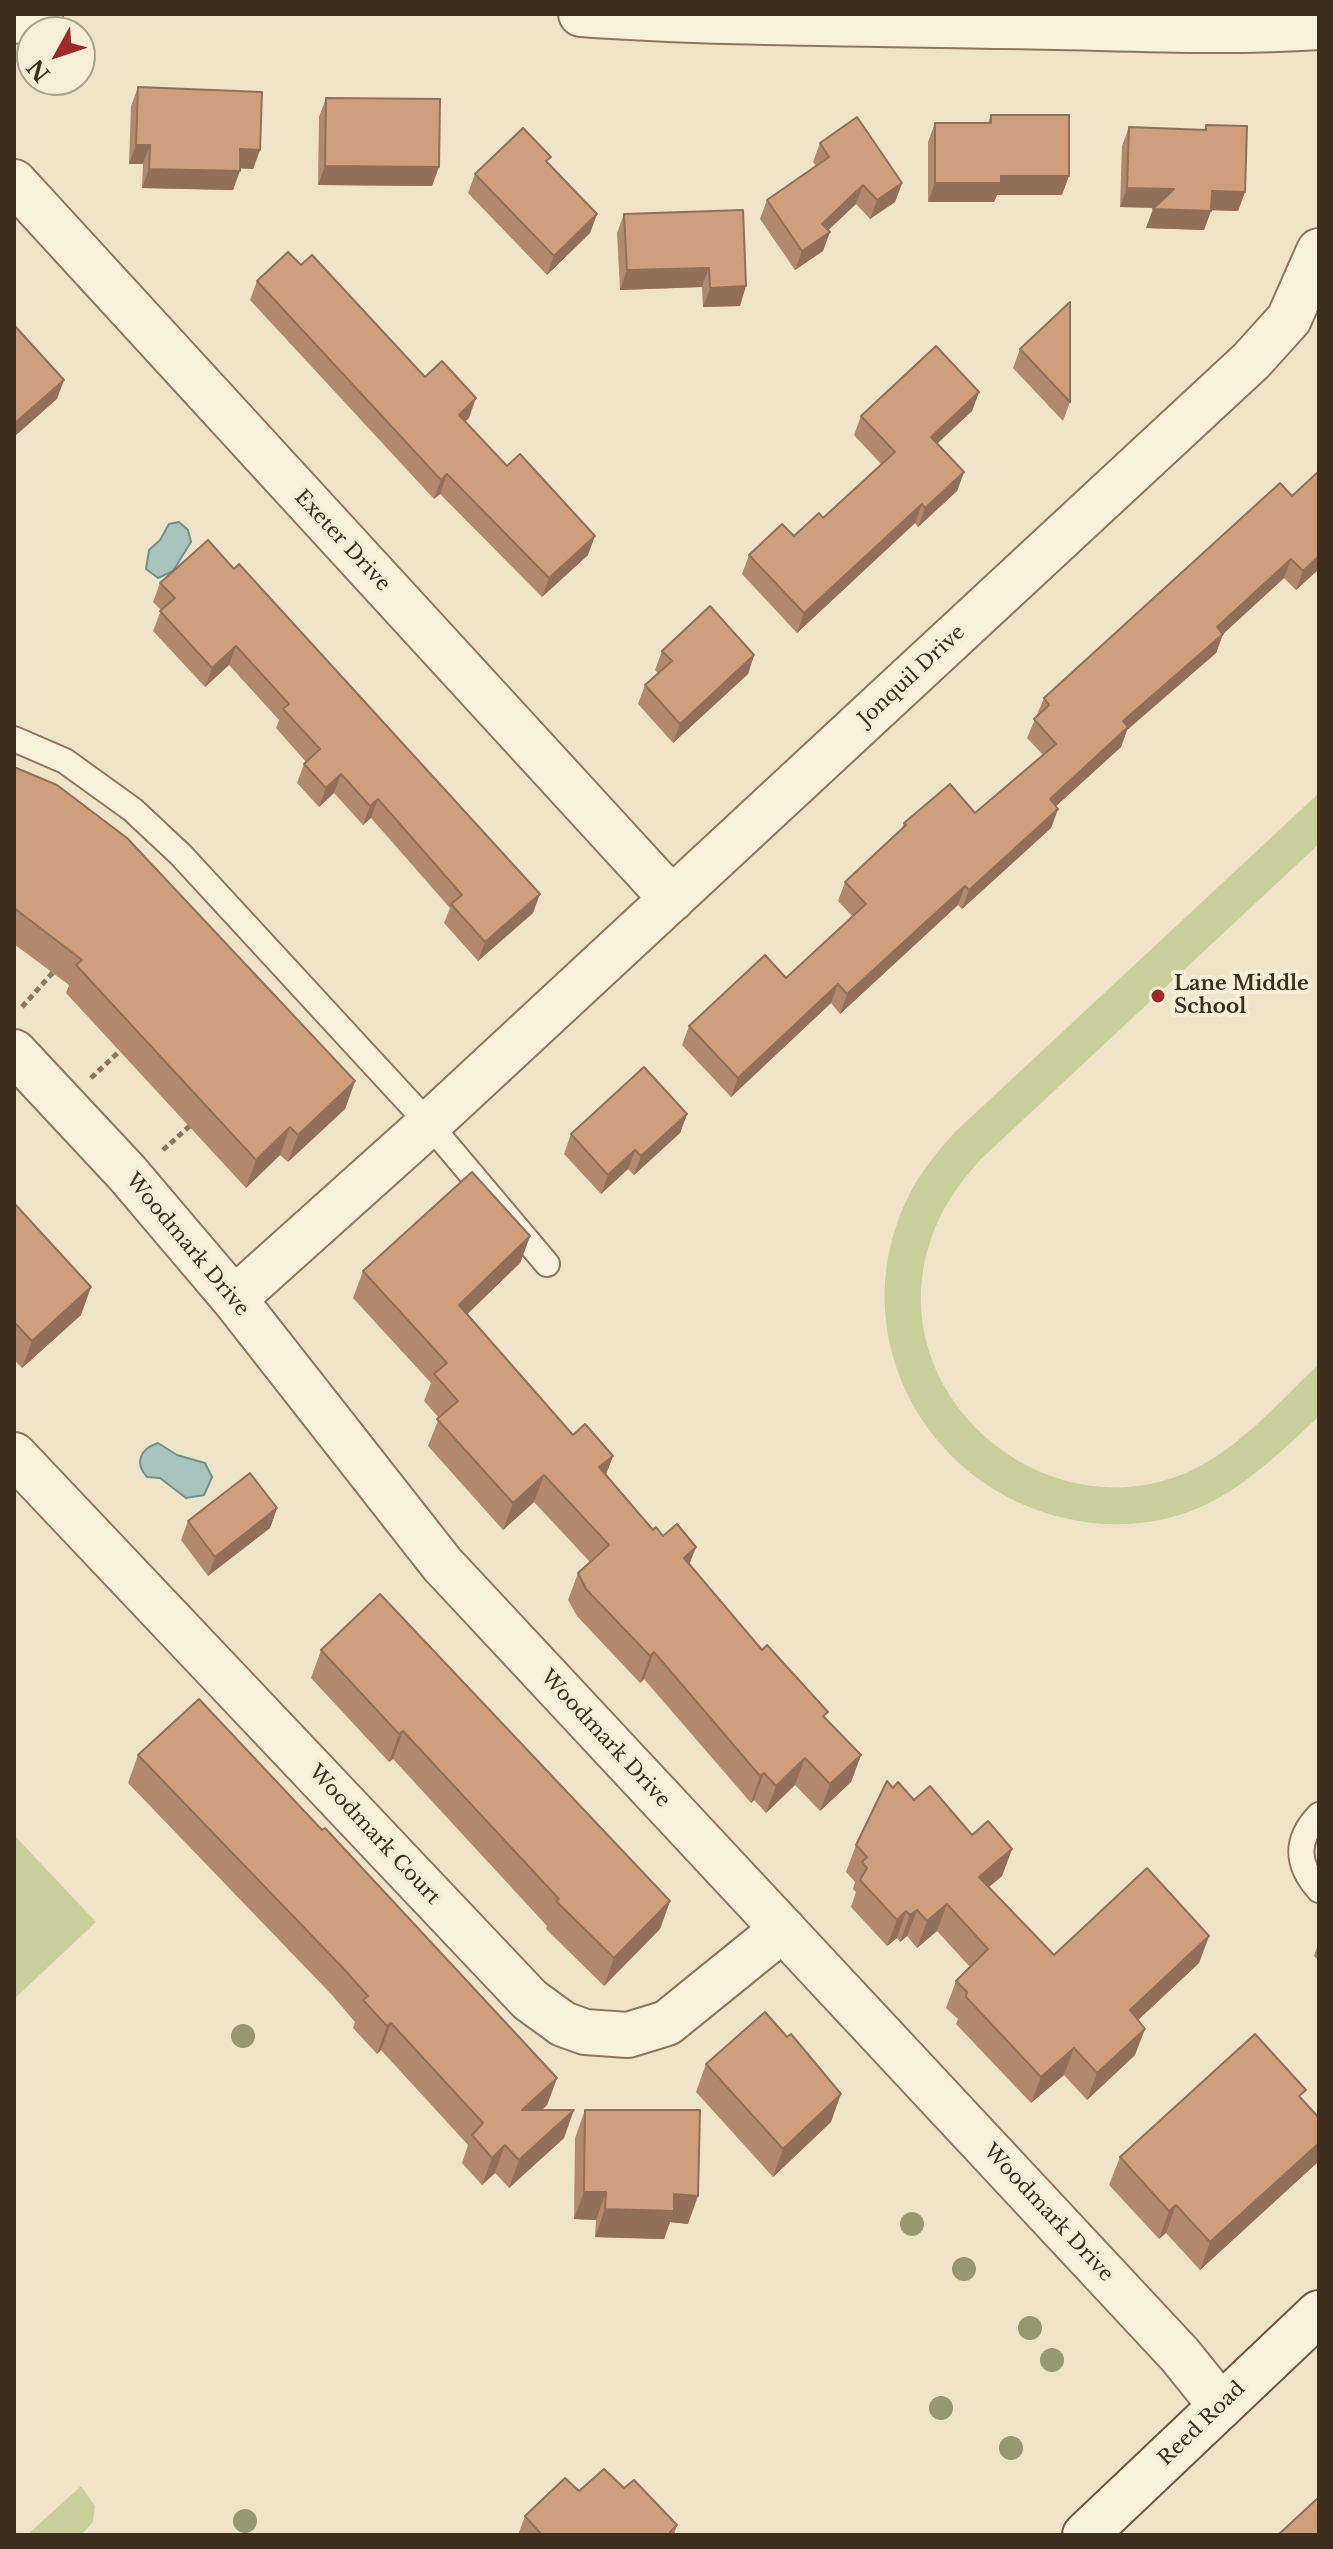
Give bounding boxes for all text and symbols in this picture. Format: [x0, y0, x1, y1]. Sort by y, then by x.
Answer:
north arrow [16, 16, 96, 96]
text: N [22, 54, 56, 87]
street label: Exeter Drive [289, 486, 395, 596]
street label: Jonquil Drive [854, 621, 970, 731]
place label: Lane Middle School [1174, 972, 1309, 1019]
marker: Lane Middle School [1149, 987, 1167, 1005]
street label: Woodmark Drive [120, 1169, 254, 1321]
street label: Woodmark Drive [535, 1665, 675, 1813]
street label: Woodmark Court [303, 1760, 445, 1910]
street label: Woodmark Drive [978, 2139, 1118, 2287]
street label: Reed Road [1154, 2377, 1250, 2471]

